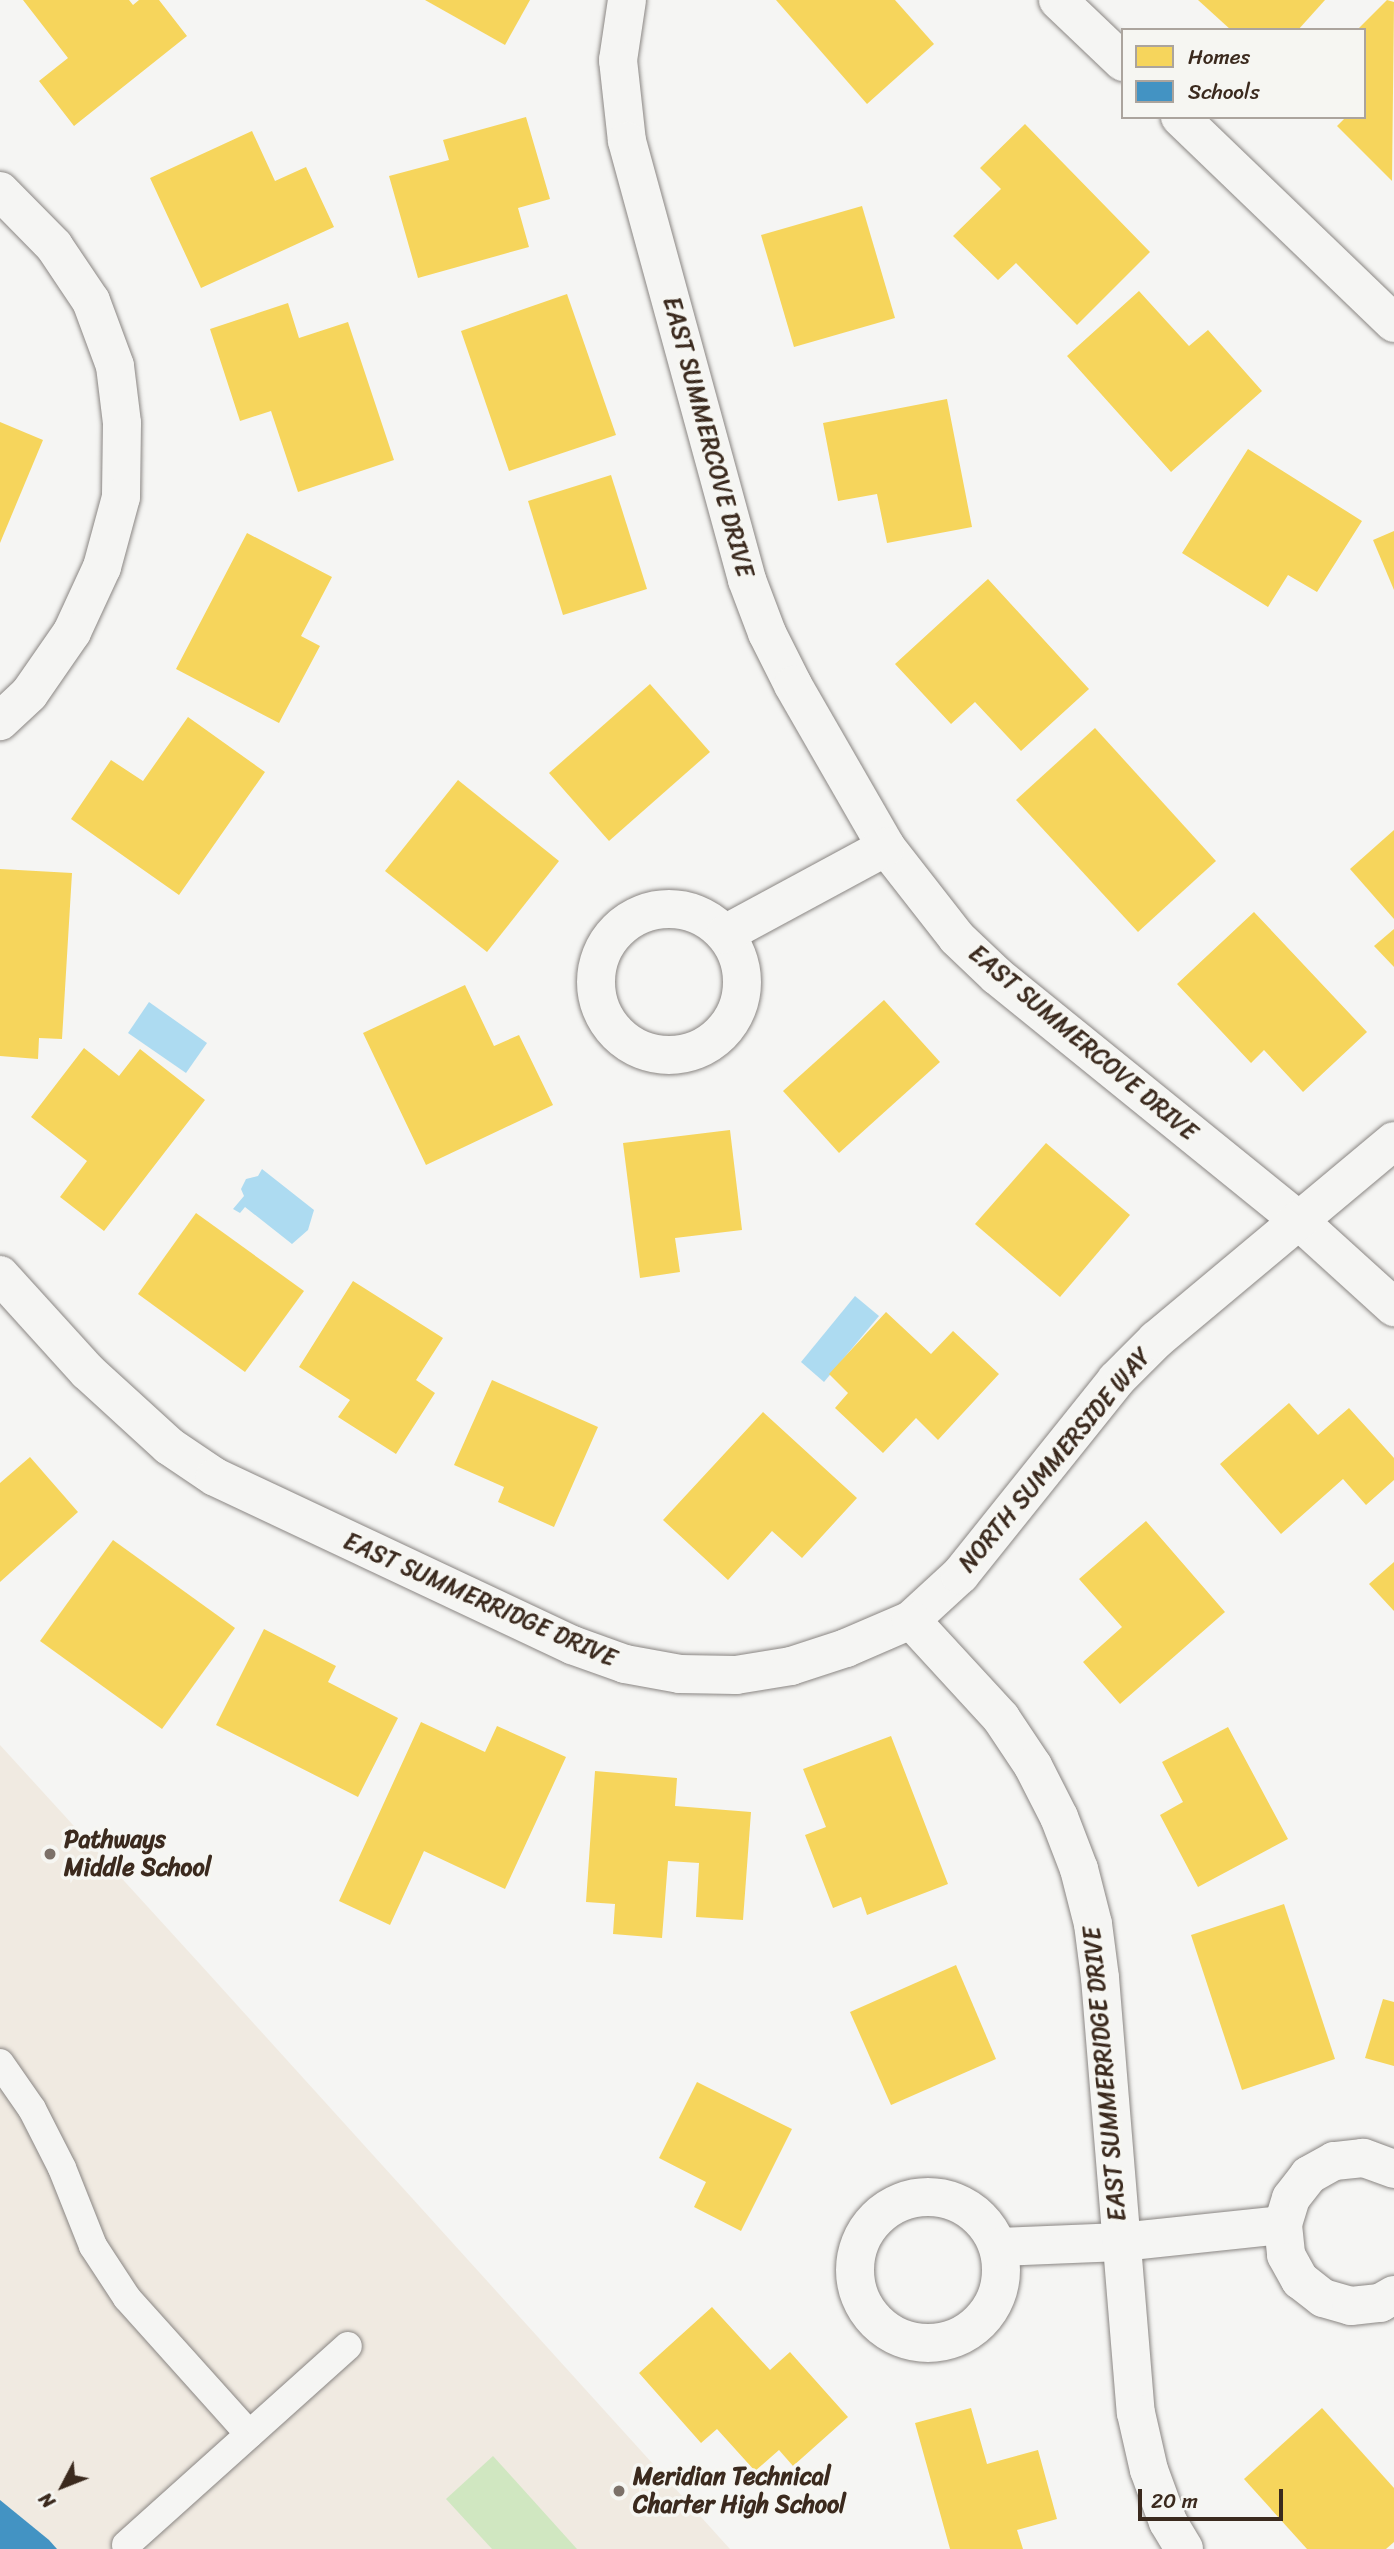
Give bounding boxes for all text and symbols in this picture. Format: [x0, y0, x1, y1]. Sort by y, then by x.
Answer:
legend [1121, 28, 1366, 119]
text: Homes [1188, 38, 1250, 76]
text: Schools [1188, 73, 1260, 111]
street label: EAST SUMMERCOVE DRIVE [656, 292, 760, 582]
street label: EAST SUMMERCOVE DRIVE [962, 938, 1204, 1148]
street label: NORTH SUMMERSIDE WAY [953, 1342, 1157, 1578]
street label: EAST SUMMERRIDGE DRIVE [338, 1526, 622, 1674]
place label: Pathways Middle School [64, 1826, 212, 1882]
marker: Pathways Middle School [42, 1846, 58, 1862]
street label: EAST SUMMERRIDGE DRIVE [1078, 1924, 1132, 2224]
north arrow [28, 2451, 98, 2521]
place label: Meridian Technical Charter High School [633, 2463, 846, 2519]
scale bar [1142, 2476, 1287, 2520]
text: 20 m [1151, 2482, 1198, 2520]
marker: Meridian Technical Charter High School [611, 2483, 627, 2499]
text: N [30, 2484, 64, 2516]

